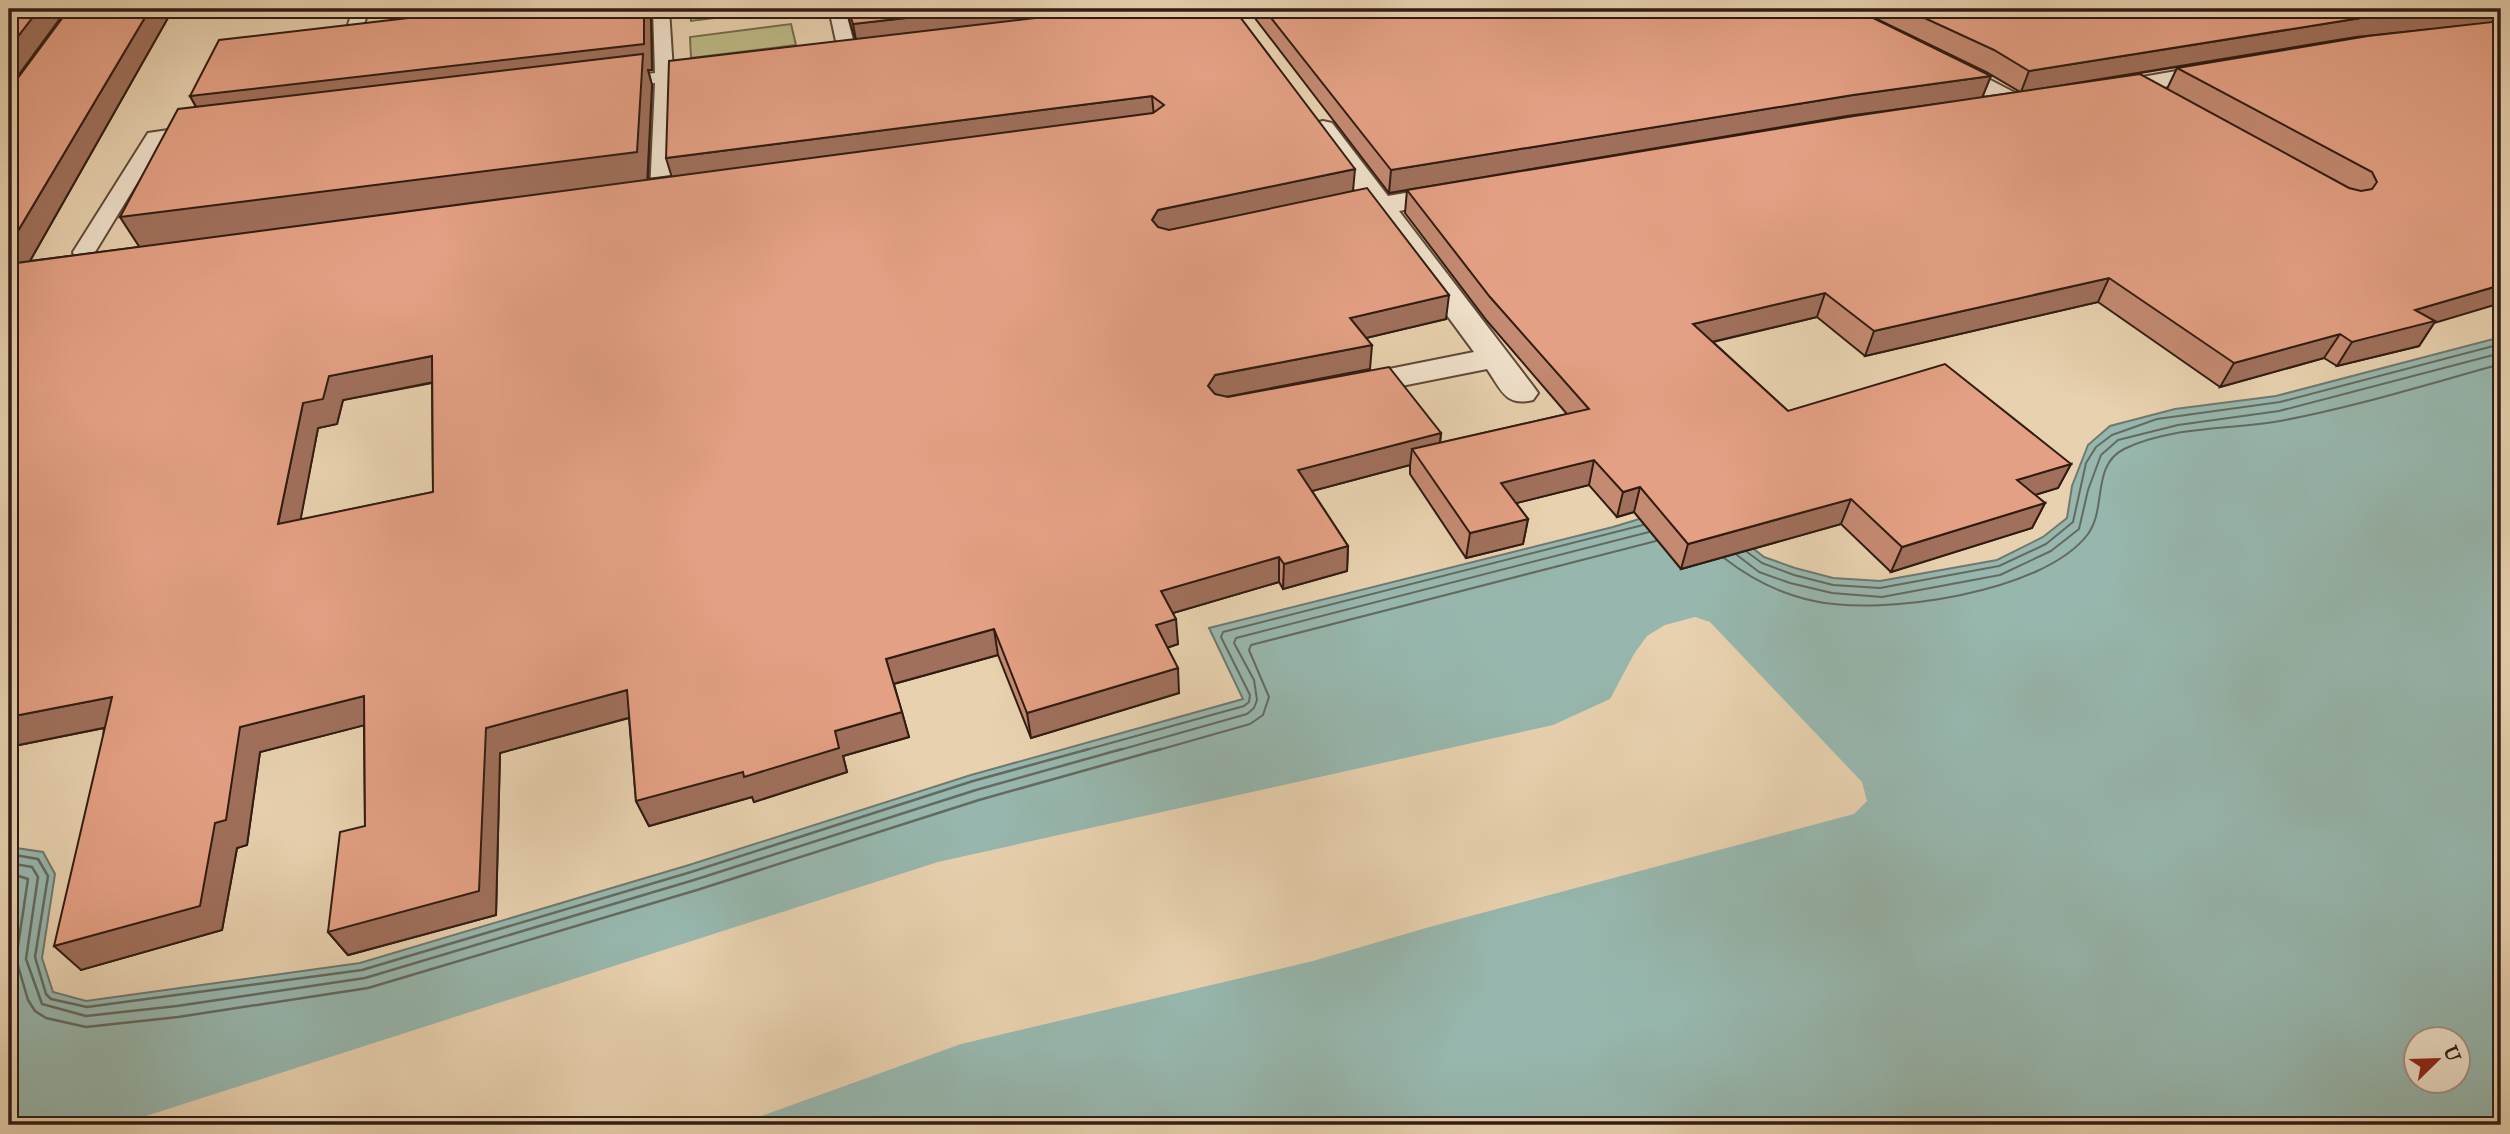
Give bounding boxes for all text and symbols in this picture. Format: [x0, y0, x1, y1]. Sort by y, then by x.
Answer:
north arrow [2402, 1026, 2472, 1096]
text: U [2439, 1042, 2466, 1066]

